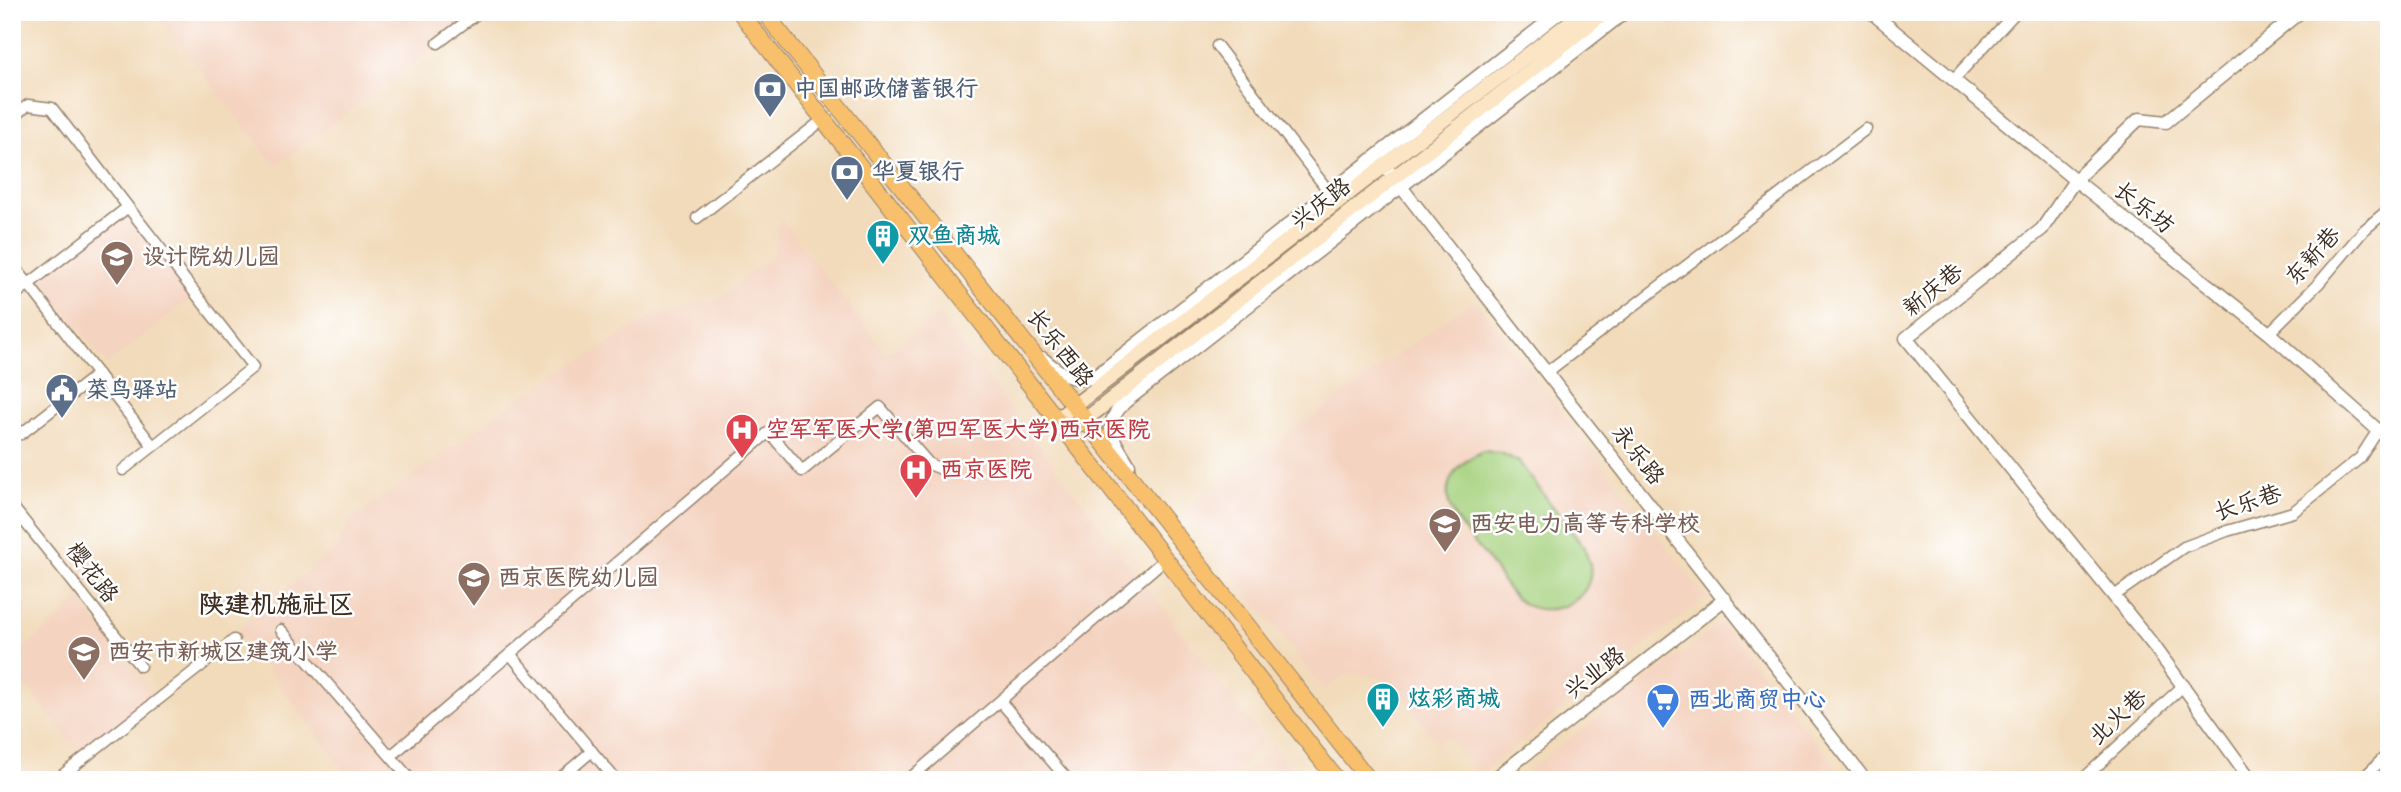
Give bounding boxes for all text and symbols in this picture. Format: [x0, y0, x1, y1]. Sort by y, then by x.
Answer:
bank icon: 中国邮政储蓄银行 [751, 70, 789, 119]
place label: 中国邮政储蓄银行 [794, 75, 978, 103]
bank icon: 华夏银行 [828, 153, 866, 202]
place label: 华夏银行 [872, 158, 964, 186]
street label: 兴庆路 [1285, 172, 1357, 236]
street label: 长乐坊 [2108, 176, 2180, 240]
building icon: 双鱼商城 [864, 217, 902, 266]
street label: 东新巷 [2280, 220, 2347, 291]
place label: 双鱼商城 [908, 222, 1000, 250]
school or university icon: 设计院幼儿园 [98, 238, 136, 287]
place label: 设计院幼儿园 [142, 243, 280, 271]
street label: 新庆巷 [1897, 257, 1969, 323]
street label: 长乐西路 [1021, 303, 1099, 393]
public building icon: 菜鸟驿站 [43, 371, 81, 420]
place label: 菜鸟驿站 [86, 376, 178, 404]
hospital icon: 空军军医大学(第四军医大学)西京医院 [723, 411, 761, 460]
place label: 空军军医大学(第四军医大学)西京医院 [766, 416, 1150, 444]
street label: 永乐路 [1606, 419, 1670, 491]
hospital icon: 西京医院 [897, 451, 935, 500]
place label: 西京医院 [940, 456, 1032, 484]
street label: 长乐巷 [2211, 479, 2286, 527]
school or university icon: 西安电力高等专科学校 [1426, 505, 1464, 554]
place label: 西安电力高等专科学校 [1470, 510, 1700, 538]
street label: 樱花路 [60, 537, 124, 609]
school or university icon: 西京医院幼儿园 [455, 559, 493, 608]
place label: 西京医院幼儿园 [498, 564, 659, 592]
district label: 陕建机施社区 [198, 590, 354, 621]
school or university icon: 西安市新城区建筑小学 [65, 633, 103, 682]
place label: 西安市新城区建筑小学 [108, 638, 338, 666]
street label: 兴业路 [1559, 641, 1631, 705]
building icon: 炫彩商城 [1364, 680, 1402, 729]
supermarket icon: 西北商贸中心 [1644, 681, 1682, 730]
street label: 北火巷 [2083, 683, 2154, 751]
place label: 炫彩商城 [1408, 685, 1500, 713]
place label: 西北商贸中心 [1688, 686, 1826, 714]

